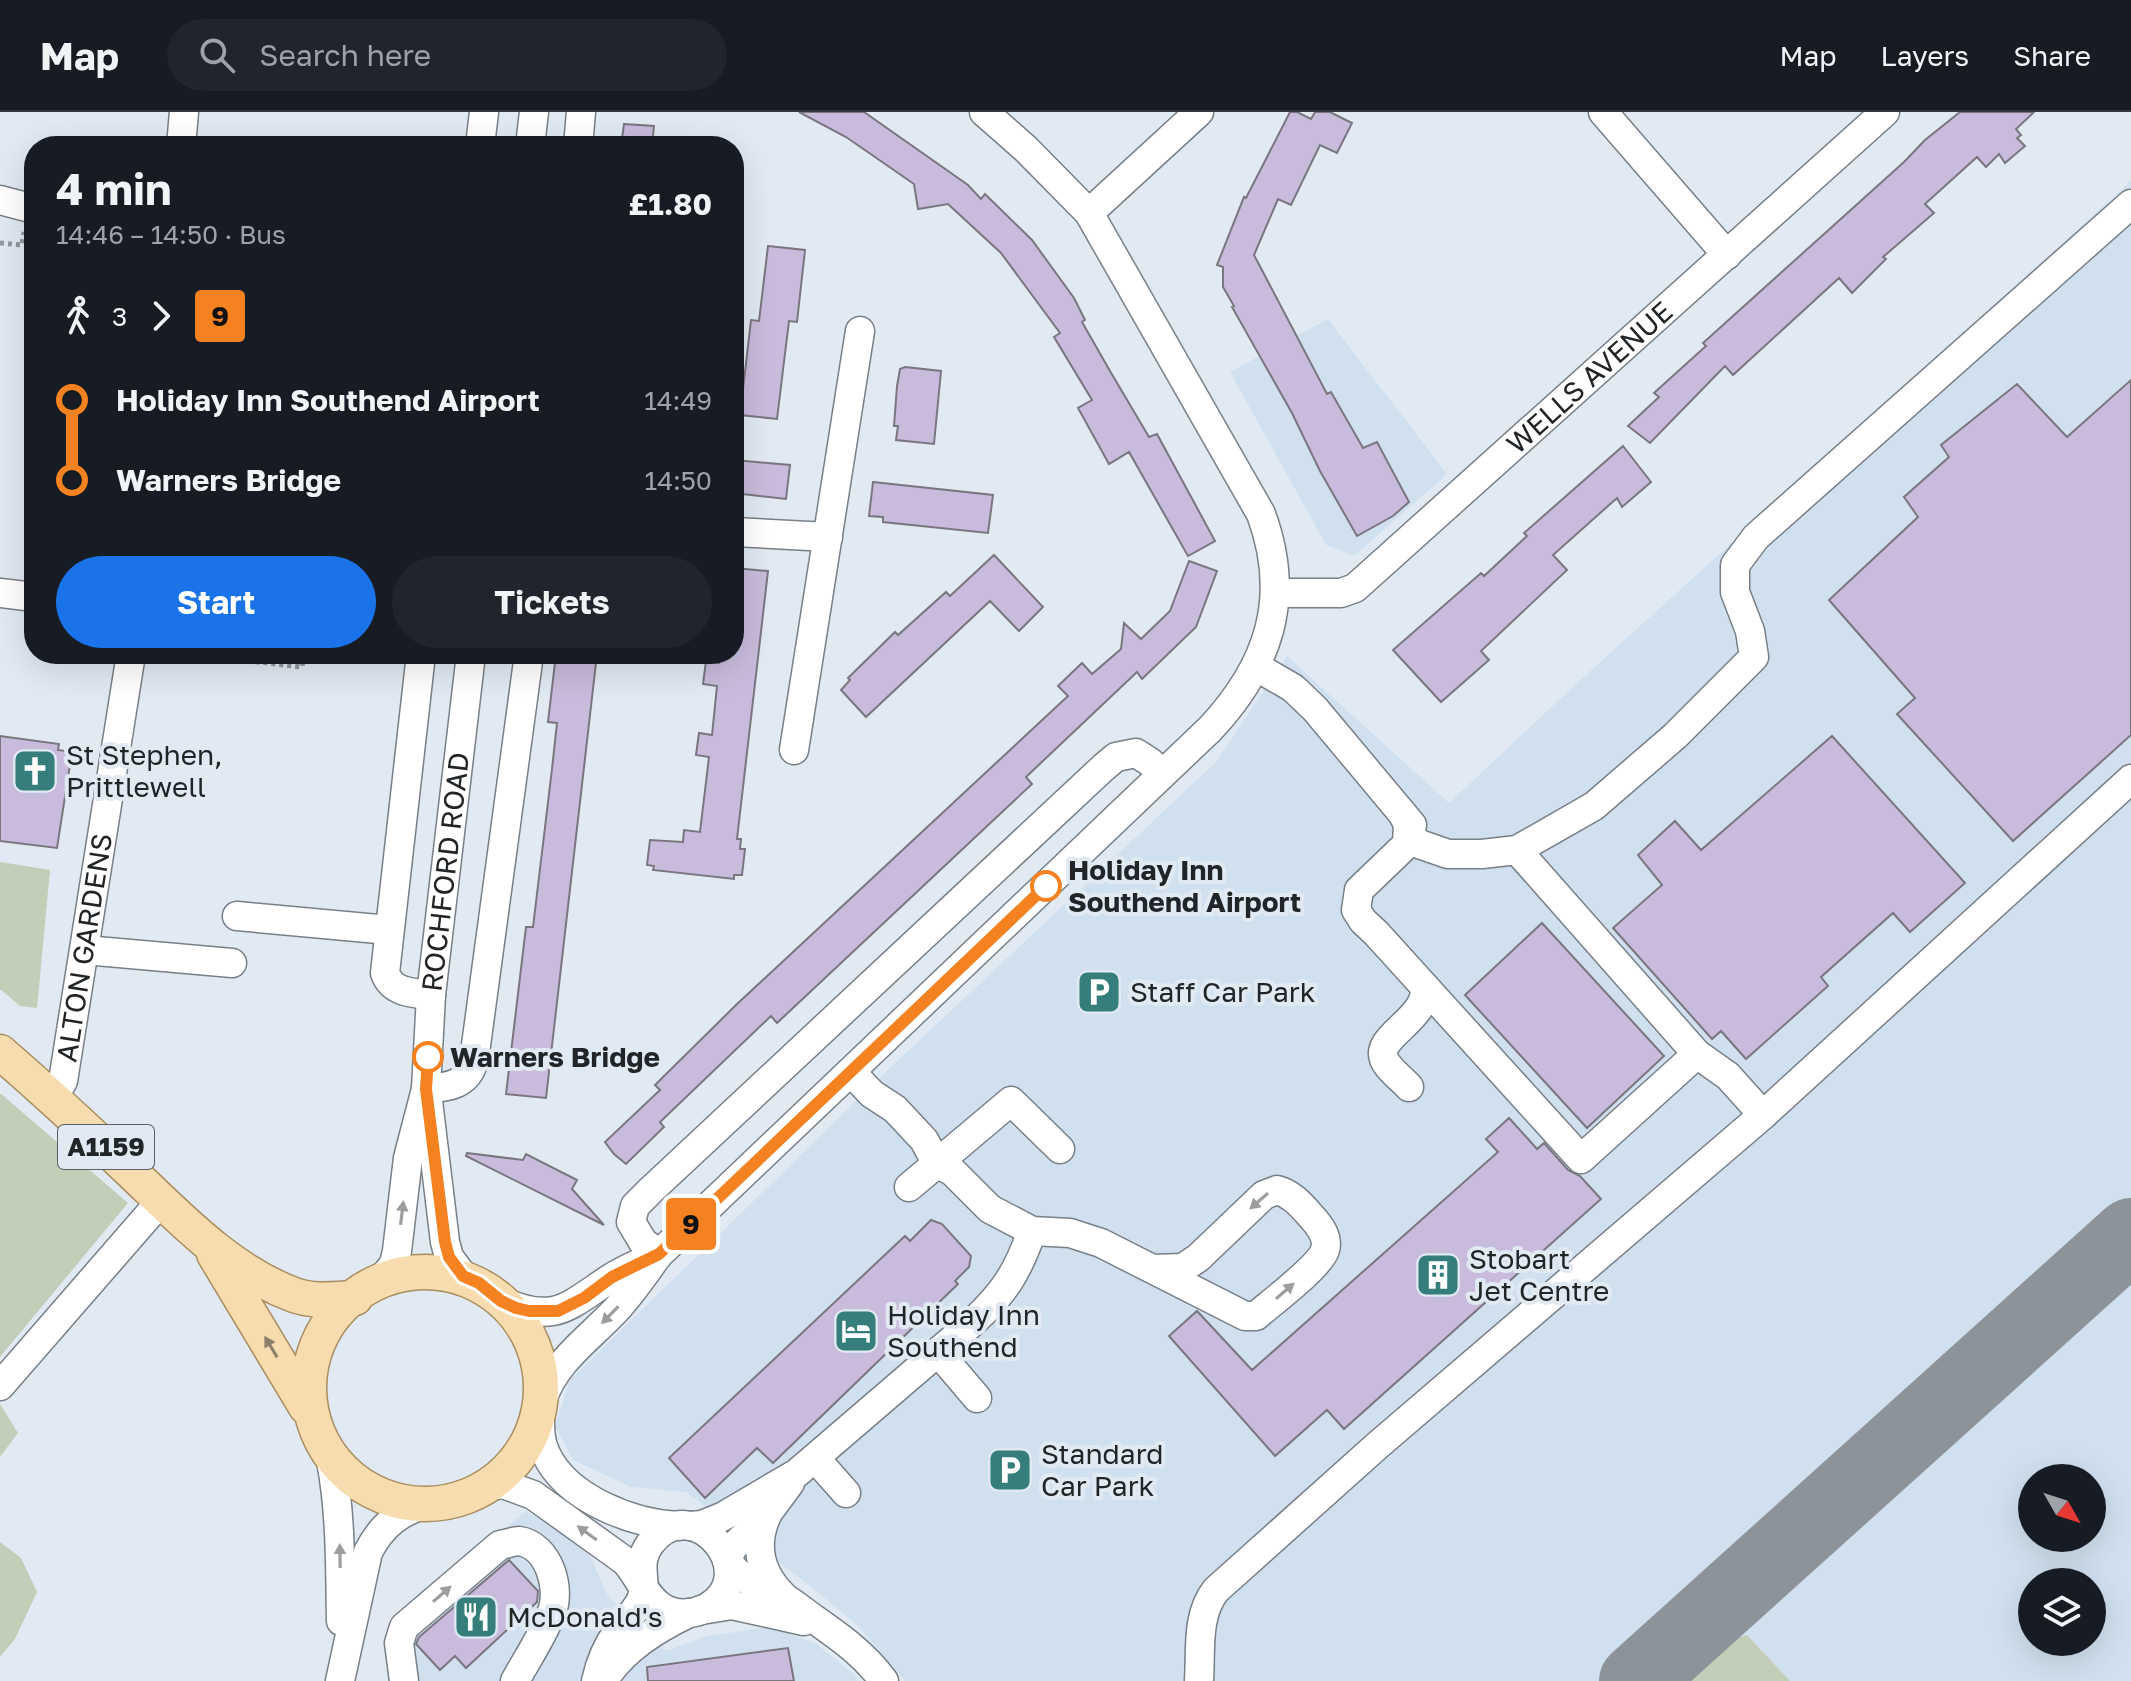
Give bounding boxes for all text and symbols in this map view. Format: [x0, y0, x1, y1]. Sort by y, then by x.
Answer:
search box [167, 19, 727, 91]
text: Map [40, 33, 119, 78]
icon: search [195, 33, 239, 77]
text: Search here [259, 37, 431, 73]
text: Map [1779, 39, 1837, 72]
text: Layers [1881, 39, 1969, 72]
text: Share [2013, 39, 2091, 72]
text: 4 min [56, 162, 172, 215]
text: £1.80 [628, 186, 712, 222]
text: 14:46 – 14:50 · Bus [56, 219, 286, 250]
icon: walk [56, 294, 100, 338]
icon: forward [139, 294, 183, 338]
street label: WELLS AVENUE [1500, 294, 1679, 460]
text: 9 [211, 299, 229, 332]
text: 3 [112, 301, 127, 332]
text: Holiday Inn Southend Airport [116, 382, 540, 418]
text: 14:49 [644, 385, 712, 416]
text: Warners Bridge [116, 462, 341, 498]
text: 14:50 [645, 465, 712, 496]
button: Start [56, 556, 376, 648]
button: Tickets [392, 556, 712, 648]
place label: St Stephen, Prittlewell [66, 738, 223, 803]
church icon: St Stephen, Prittlewell [11, 747, 59, 795]
street label: ROCHFORD ROAD [415, 750, 475, 993]
street label: ALTON GARDENS [49, 831, 118, 1064]
place label: Holiday Inn Southend Airport [1068, 853, 1301, 918]
marker: Holiday Inn Southend Airport [1031, 871, 1061, 901]
parking icon: Staff Car Park [1075, 968, 1123, 1016]
place label: Staff Car Park [1130, 975, 1316, 1008]
place label: Warners Bridge [450, 1040, 660, 1073]
marker: Warners Bridge [413, 1042, 443, 1072]
road number: A1159 [58, 1125, 154, 1169]
one-way arrow [1249, 1192, 1269, 1209]
line badge: 9 [665, 1198, 717, 1250]
one-way arrow [396, 1200, 409, 1225]
text: 9 [682, 1207, 700, 1240]
place label: Stobart Jet Centre [1469, 1242, 1609, 1307]
building icon: Stobart Jet Centre [1414, 1251, 1462, 1299]
one-way arrow [1275, 1282, 1294, 1300]
place label: Holiday Inn Southend [887, 1298, 1040, 1363]
one-way arrow [602, 1305, 620, 1324]
hotel icon: Holiday Inn Southend [832, 1307, 880, 1355]
one-way arrow [265, 1336, 279, 1358]
place label: Standard Car Park [1041, 1437, 1164, 1502]
parking icon: Standard Car Park [986, 1446, 1034, 1494]
north arrow [2018, 1464, 2106, 1552]
map controls [2018, 1464, 2106, 1656]
one-way arrow [576, 1526, 597, 1541]
one-way arrow [334, 1543, 346, 1568]
button: layers [2018, 1568, 2106, 1656]
one-way arrow [432, 1586, 452, 1603]
restaurant icon: McDonald's [452, 1593, 500, 1641]
place label: McDonald's [507, 1600, 663, 1633]

